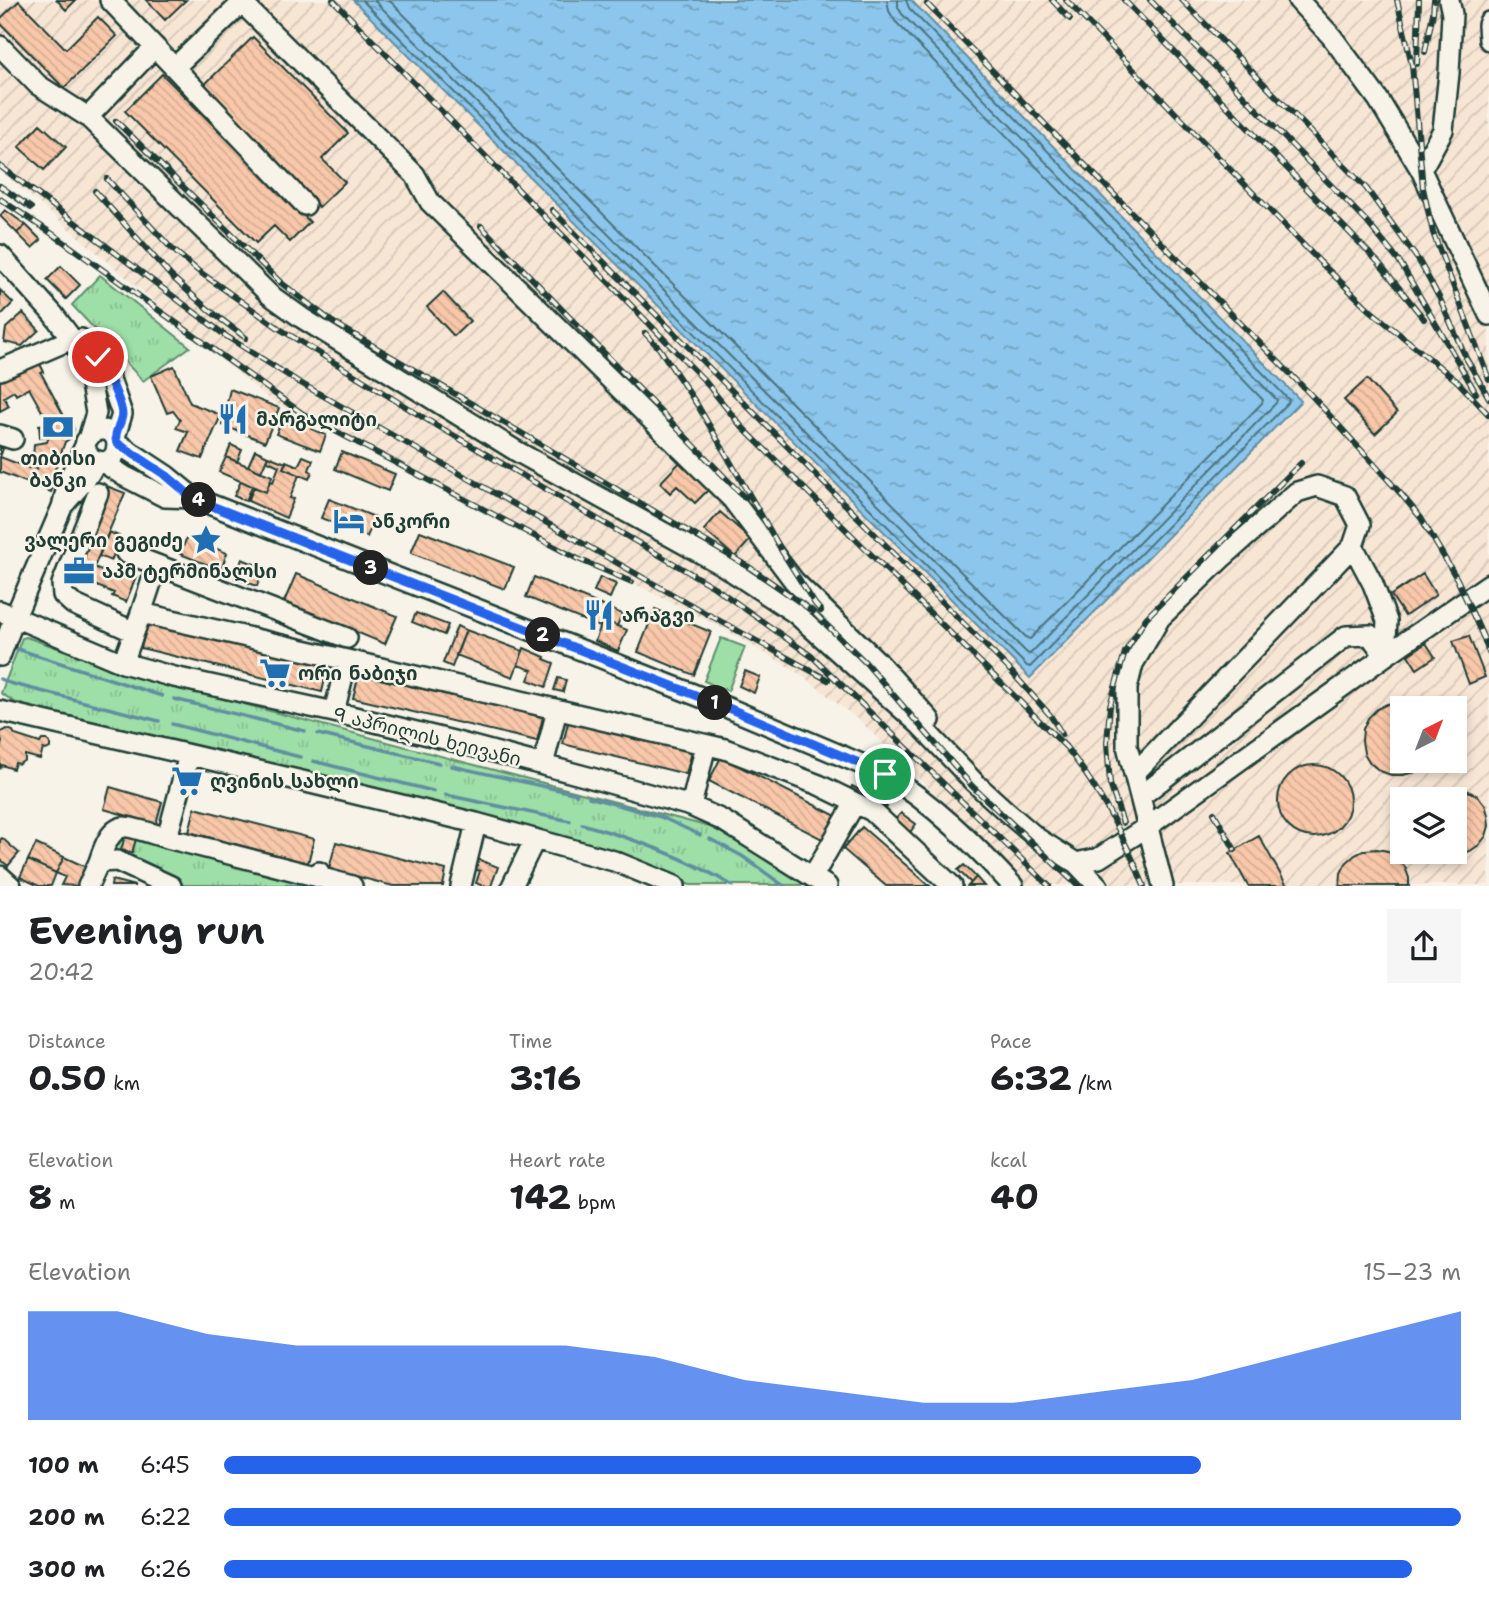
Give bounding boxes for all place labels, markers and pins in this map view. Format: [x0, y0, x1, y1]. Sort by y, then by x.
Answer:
pin [68, 327, 128, 387]
restaurant icon: მარგალიტი [216, 402, 250, 436]
place label: მარგალიტი [256, 407, 377, 432]
bank icon: თიბისი ბანკი [41, 410, 75, 444]
place label: თიბისი ბანკი [20, 446, 96, 493]
pin: 4 [182, 482, 216, 518]
hotel icon: ანკორი [332, 504, 366, 538]
place label: ანკორი [372, 509, 450, 534]
place icon: ვალერი გეგიძე [189, 523, 223, 557]
place label: ვალერი გეგიძე [24, 528, 183, 553]
pin: 3 [354, 550, 388, 586]
office icon: აპმ ტერმინალსი [62, 554, 96, 588]
place label: აპმ ტერმინალსი [102, 559, 277, 584]
restaurant icon: არაგვი [582, 598, 616, 632]
place label: არაგვი [622, 603, 695, 628]
pin: 2 [526, 618, 560, 652]
supermarket icon: ორი ნაბიჯი [258, 656, 292, 690]
place label: ორი ნაბიჯი [298, 661, 417, 686]
pin: 1 [698, 686, 732, 720]
pin [855, 744, 915, 804]
supermarket icon: ღვინის სახლი [170, 764, 204, 798]
place label: ღვინის სახლი [210, 769, 359, 794]

